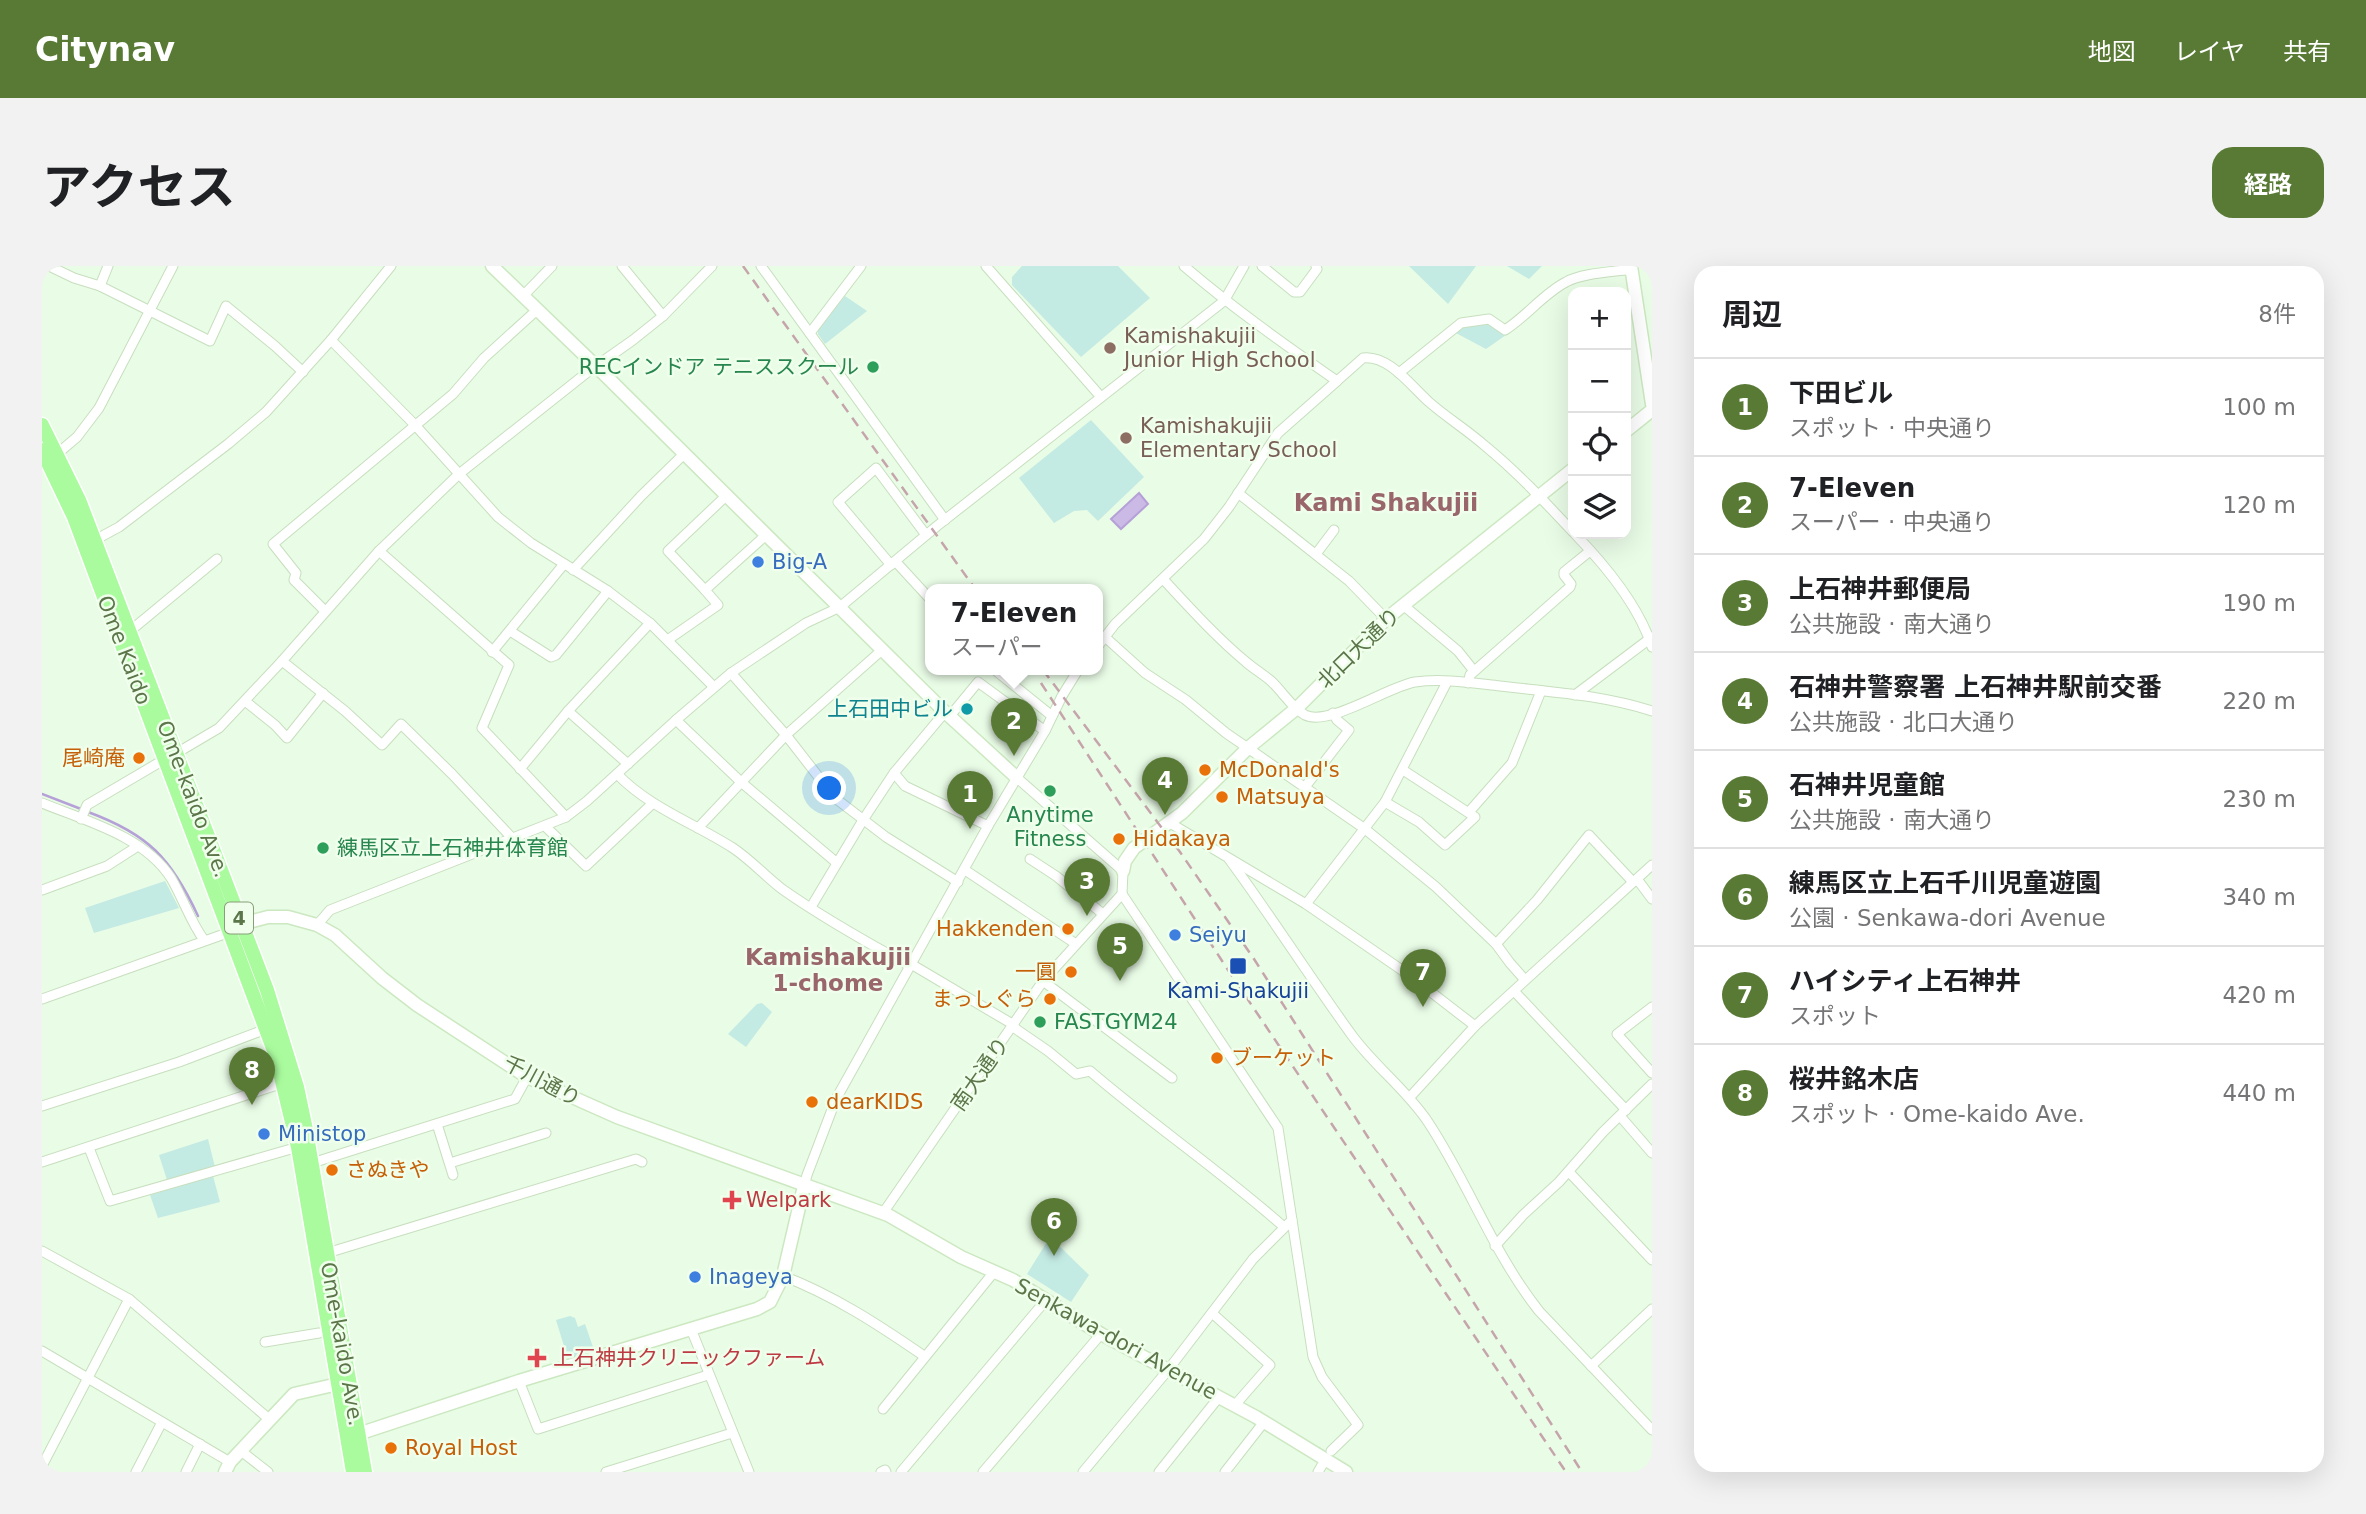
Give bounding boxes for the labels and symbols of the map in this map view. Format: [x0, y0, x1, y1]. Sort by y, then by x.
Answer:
place label: Kamishakujii Junior High School [1122, 324, 1315, 372]
marker: Kamishakujii Junior High School [1102, 340, 1118, 356]
place label: RECインドア テニススクール [579, 355, 859, 379]
marker: RECインドア テニススクール [865, 359, 881, 375]
place label: Kamishakujii Elementary School [1140, 414, 1337, 462]
marker: Kamishakujii Elementary School [1118, 430, 1134, 446]
district label: Kami Shakujii [1294, 489, 1478, 517]
place label: Big-A [772, 550, 828, 574]
marker: Big-A [750, 554, 766, 570]
street label: Ome Kaido [92, 592, 156, 708]
street label: 北口大通り [1313, 603, 1405, 693]
place label: 上石田中ビル [827, 697, 953, 721]
pin: 2 [991, 698, 1037, 756]
marker: 上石田中ビル [959, 701, 975, 717]
street label: Ome-kaido Ave. [152, 717, 234, 881]
place label: 尾崎庵 [62, 746, 125, 770]
marker: 尾崎庵 [131, 750, 147, 766]
pin: 4 [1142, 757, 1188, 815]
place label: McDonald's [1219, 758, 1340, 782]
marker: McDonald's [1197, 762, 1213, 778]
your location [812, 771, 846, 805]
pin: 1 [947, 771, 993, 829]
marker: Anytime Fitness [1042, 783, 1058, 799]
place label: Matsuya [1236, 785, 1325, 809]
marker: Matsuya [1214, 789, 1230, 805]
place label: Anytime Fitness [1006, 803, 1094, 851]
place label: Hidakaya [1133, 827, 1231, 851]
marker: Hidakaya [1111, 831, 1127, 847]
place label: 練馬区立上石神井体育館 [337, 836, 568, 860]
marker: 練馬区立上石神井体育館 [315, 840, 331, 856]
pin: 3 [1064, 858, 1110, 916]
road number: 4 [225, 902, 253, 933]
place label: Hakkenden [936, 917, 1054, 941]
marker: Hakkenden [1060, 921, 1076, 937]
pin: 5 [1097, 923, 1143, 981]
place label: Seiyu [1189, 923, 1247, 947]
marker: Seiyu [1167, 927, 1183, 943]
district label: Kamishakujii 1-chome [745, 944, 911, 996]
pin: 7 [1400, 949, 1446, 1007]
marker: Kami-Shakujii [1228, 956, 1248, 976]
place label: 一圓 [1015, 960, 1057, 984]
marker: 一圓 [1063, 964, 1079, 980]
place label: Kami-Shakujii [1167, 979, 1309, 1003]
place label: まっしぐら [932, 987, 1036, 1011]
marker: まっしぐら [1042, 991, 1058, 1007]
place label: FASTGYM24 [1054, 1010, 1178, 1034]
marker: FASTGYM24 [1032, 1014, 1048, 1030]
street label: 南大通り [946, 1033, 1014, 1115]
place label: ブーケット [1231, 1046, 1336, 1070]
pin: 8 [229, 1047, 275, 1105]
marker: ブーケット [1209, 1050, 1225, 1066]
street label: 千川通り [499, 1051, 585, 1111]
place label: dearKIDS [826, 1090, 923, 1114]
marker: dearKIDS [804, 1094, 820, 1110]
place label: Ministop [278, 1122, 366, 1146]
marker: Ministop [256, 1126, 272, 1142]
place label: さぬきや [346, 1158, 430, 1182]
marker: さぬきや [324, 1162, 340, 1178]
place label: Welpark [746, 1188, 832, 1212]
marker: Welpark [724, 1192, 740, 1208]
pin: 6 [1031, 1198, 1077, 1256]
street label: Ome-kaido Ave. [316, 1260, 368, 1428]
place label: Inageya [709, 1265, 793, 1289]
marker: Inageya [687, 1269, 703, 1285]
street label: Senkawa-dori Avenue [1011, 1273, 1221, 1405]
place label: 上石神井クリニックファーム [553, 1346, 825, 1370]
marker: 上石神井クリニックファーム [527, 1348, 547, 1368]
place label: Royal Host [405, 1436, 517, 1460]
marker: Royal Host [383, 1440, 399, 1456]

